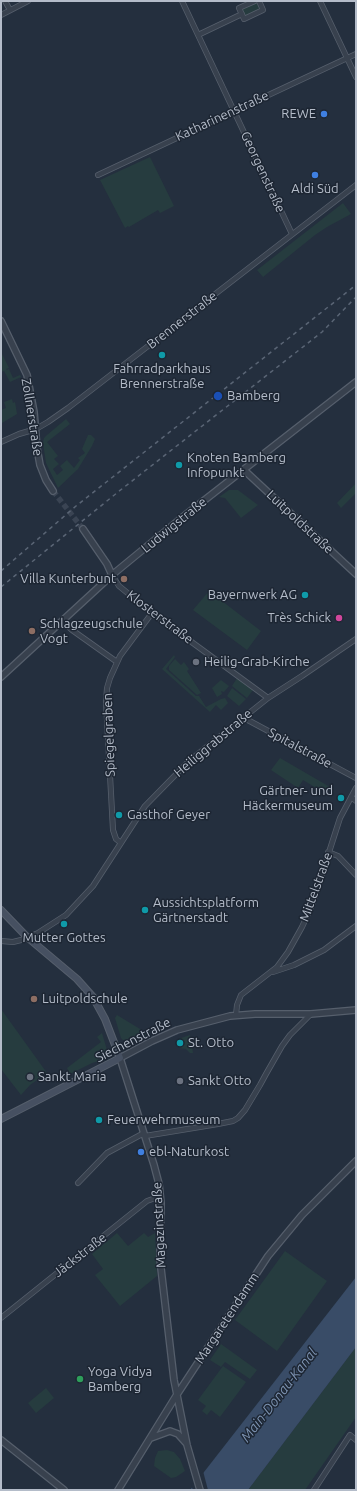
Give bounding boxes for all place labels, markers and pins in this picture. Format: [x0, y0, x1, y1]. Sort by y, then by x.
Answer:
place label: REWE [281, 106, 316, 122]
marker: REWE [319, 109, 329, 119]
marker: Aldi Süd [310, 170, 320, 180]
place label: Aldi Süd [291, 181, 339, 197]
marker: Fahrradparkhaus Brennerstraße [157, 350, 167, 360]
place label: Fahrradparkhaus Brennerstraße [113, 361, 211, 392]
place label: Bamberg [227, 388, 280, 404]
marker: Bamberg [212, 390, 224, 402]
place label: Knoten Bamberg Infopunkt [187, 450, 286, 481]
marker: Knoten Bamberg Infopunkt [174, 460, 184, 470]
place label: Villa Kunterbunt [20, 571, 116, 587]
marker: Villa Kunterbunt [119, 574, 129, 584]
place label: Bayernwerk AG [208, 587, 297, 603]
marker: Bayernwerk AG [300, 590, 310, 600]
place label: Très Schick [267, 610, 331, 626]
marker: Très Schick [334, 613, 344, 623]
place label: Schlagzeugschule Vogt [40, 616, 143, 647]
marker: Schlagzeugschule Vogt [27, 626, 37, 636]
place label: Heilig-Grab-Kirche [204, 654, 310, 670]
marker: Heilig-Grab-Kirche [191, 657, 201, 667]
place label: Gärtner- und Häckermuseum [243, 783, 333, 814]
marker: Gärtner- und Häckermuseum [336, 793, 346, 803]
place label: Gasthof Geyer [127, 807, 210, 823]
marker: Gasthof Geyer [114, 810, 124, 820]
place label: Aussichtsplatform Gärtnerstadt [153, 895, 259, 926]
marker: Aussichtsplatform Gärtnerstadt [140, 905, 150, 915]
marker: Mutter Gottes [59, 919, 69, 929]
place label: Mutter Gottes [22, 930, 106, 946]
place label: Luitpoldschule [42, 991, 128, 1007]
marker: Luitpoldschule [29, 994, 39, 1004]
place label: St. Otto [188, 1035, 234, 1051]
marker: St. Otto [175, 1038, 185, 1048]
place label: Sankt Maria [38, 1069, 106, 1085]
marker: Sankt Maria [25, 1072, 35, 1082]
place label: Sankt Otto [188, 1073, 251, 1089]
marker: Sankt Otto [175, 1076, 185, 1086]
place label: Feuerwehrmuseum [107, 1112, 220, 1128]
marker: Feuerwehrmuseum [94, 1115, 104, 1125]
place label: ebl-Naturkost [149, 1144, 229, 1160]
marker: ebl-Naturkost [136, 1147, 146, 1157]
place label: Yoga Vidya Bamberg [88, 1364, 152, 1395]
marker: Yoga Vidya Bamberg [75, 1374, 85, 1384]

